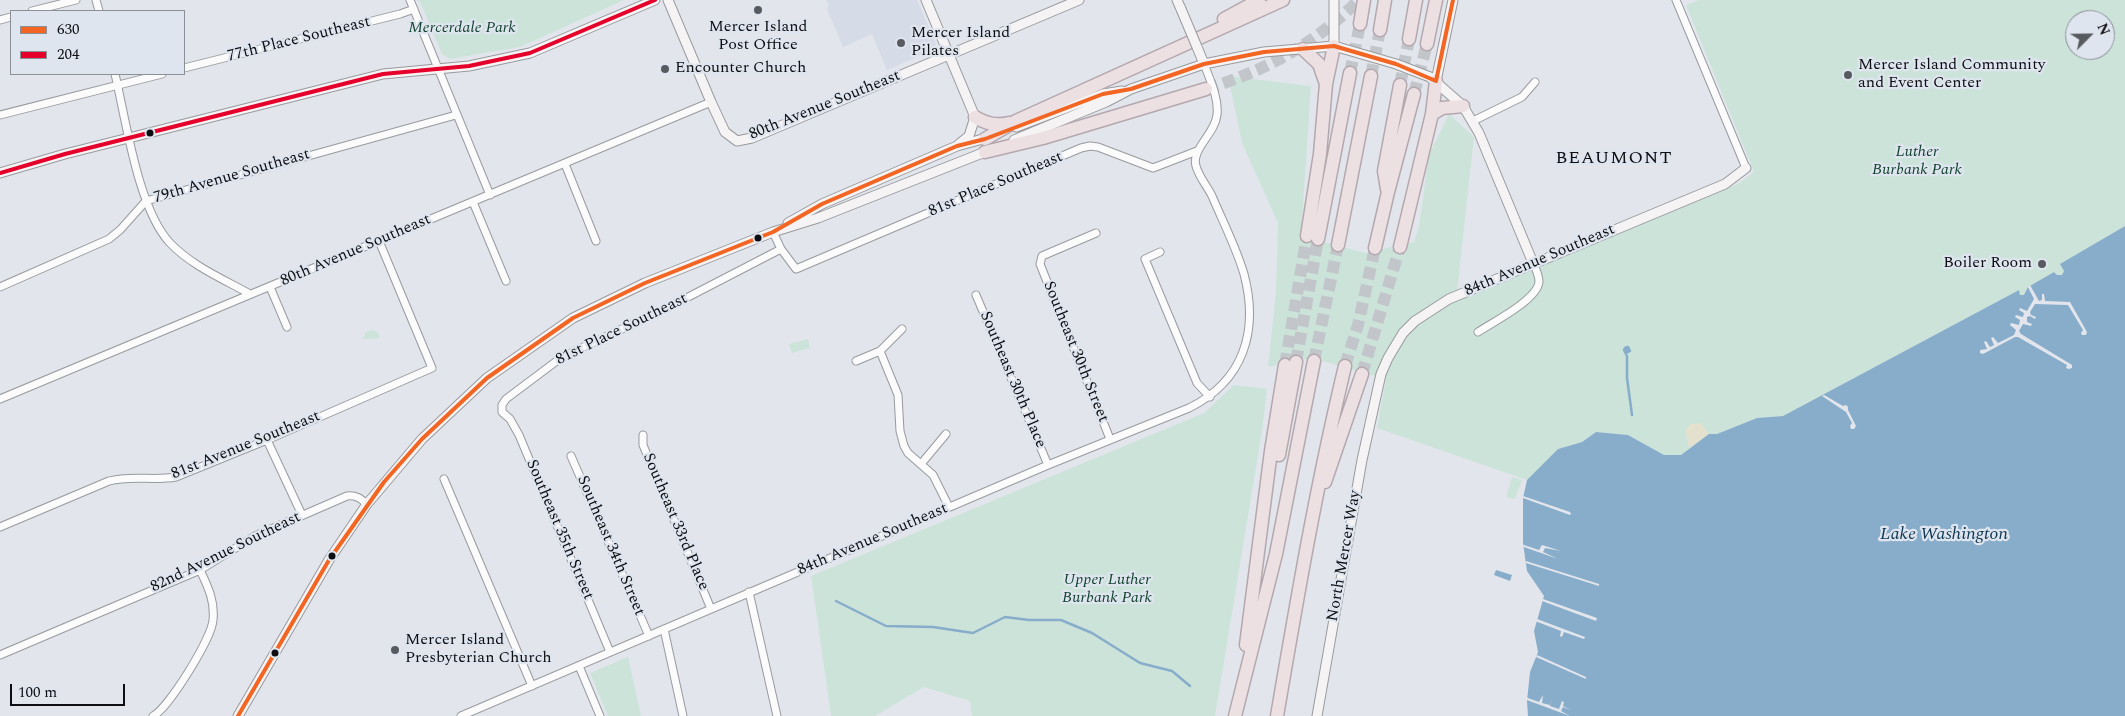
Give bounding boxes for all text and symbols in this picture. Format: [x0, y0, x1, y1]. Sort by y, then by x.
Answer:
marker: Mercer Island Post Office [752, 4, 764, 16]
legend [10, 10, 185, 75]
north arrow [2065, 10, 2115, 60]
street label: 77th Place Southeast [226, 13, 372, 67]
text: 630 [57, 18, 80, 41]
place label: Mercer Island Post Office [708, 18, 808, 56]
park label: Mercerdale Park [408, 19, 516, 39]
text: N [2091, 20, 2115, 39]
place label: Mercer Island Pilates [911, 24, 1010, 62]
marker: Mercer Island Pilates [895, 37, 907, 49]
text: 204 [57, 43, 80, 66]
place label: Mercer Island Community and Event Center [1858, 56, 2045, 94]
place label: Encounter Church [675, 59, 806, 79]
marker: Encounter Church [659, 63, 671, 75]
street label: 80th Avenue Southeast [747, 67, 903, 145]
marker: Mercer Island Community and Event Center [1842, 69, 1854, 81]
unlabelled marker [145, 128, 155, 138]
park label: Luther Burbank Park [1872, 143, 1962, 181]
street label: 79th Avenue Southeast [152, 146, 312, 208]
street label: 81st Place Southeast [926, 148, 1066, 222]
district label: BEAUMONT [1554, 148, 1674, 170]
street label: 80th Avenue Southeast [278, 211, 434, 291]
street label: 84th Avenue Southeast [1462, 221, 1618, 301]
unlabelled marker [753, 233, 763, 243]
place label: Boiler Room [1943, 254, 2032, 274]
marker: Boiler Room [2036, 258, 2048, 270]
street label: Southeast 30th Street [1038, 279, 1112, 425]
street label: 81st Place Southeast [553, 290, 691, 370]
street label: Southeast 30th Place [975, 309, 1049, 451]
street label: 81st Avenue Southeast [169, 407, 323, 485]
street label: Southeast 33rd Place [637, 451, 713, 593]
street label: Southeast 35th Street [521, 457, 597, 603]
street label: Southeast 34th Street [572, 473, 648, 619]
street label: North Mercer Way [1324, 489, 1366, 623]
street label: 84th Avenue Southeast [795, 500, 951, 580]
street label: 82nd Avenue Southeast [148, 508, 304, 598]
water label: Lake Washington [1880, 524, 2008, 546]
unlabelled marker [327, 551, 337, 561]
park label: Upper Luther Burbank Park [1062, 571, 1152, 609]
place label: Mercer Island Presbyterian Church [405, 631, 552, 669]
marker: Mercer Island Presbyterian Church [389, 644, 401, 656]
unlabelled marker [270, 648, 280, 658]
scale bar [12, 674, 128, 706]
text: 100 m [18, 681, 57, 704]

